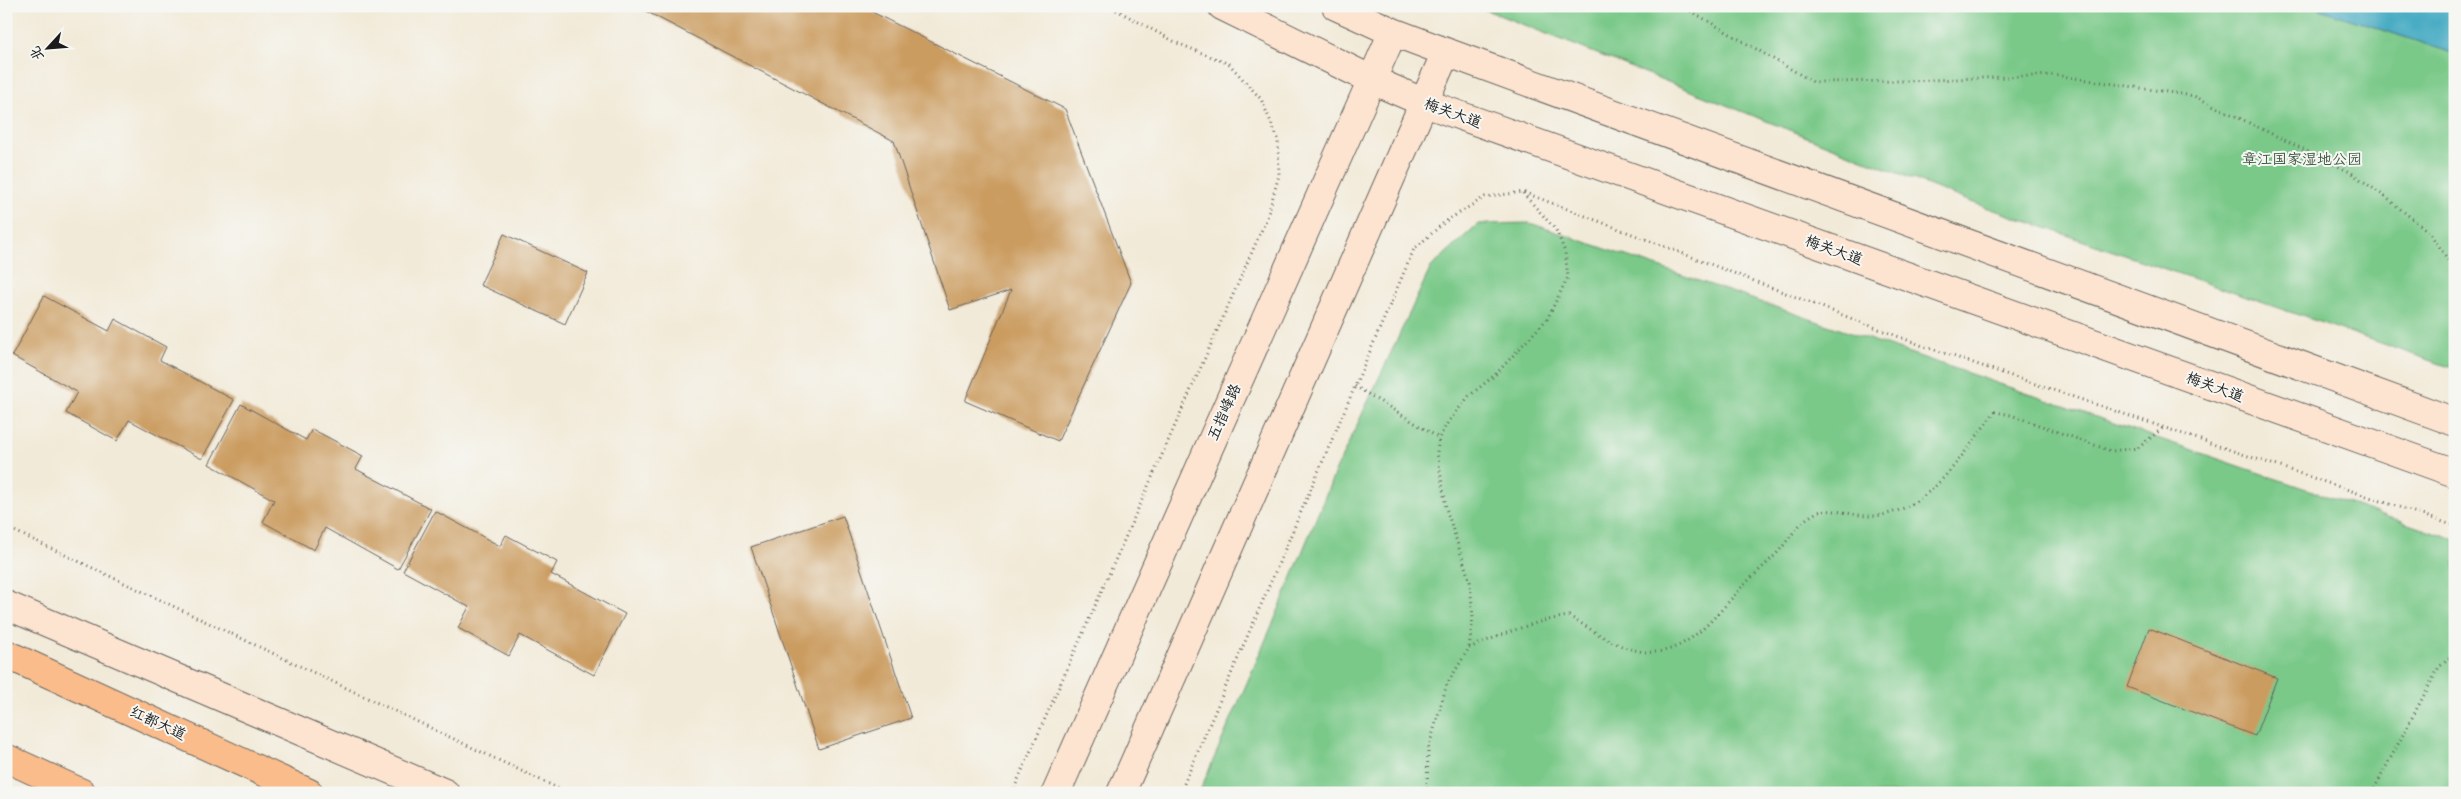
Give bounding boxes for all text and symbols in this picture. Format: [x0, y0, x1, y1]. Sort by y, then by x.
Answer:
north arrow [22, 22, 72, 72]
text: 北 [28, 43, 49, 63]
street label: 梅关大道 [1421, 95, 1484, 134]
park label: 章江国家湿地公园 [2242, 151, 2362, 170]
street label: 梅关大道 [1802, 232, 1865, 271]
street label: 梅关大道 [2183, 369, 2246, 408]
street label: 五指峰路 [1204, 381, 1246, 444]
street label: 红都大道 [126, 704, 188, 746]

